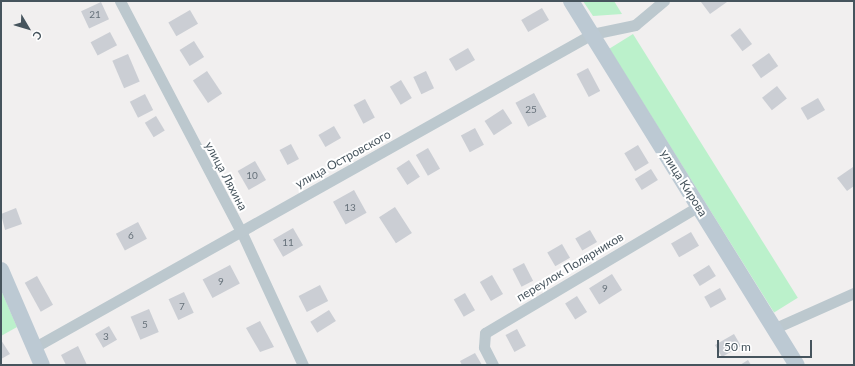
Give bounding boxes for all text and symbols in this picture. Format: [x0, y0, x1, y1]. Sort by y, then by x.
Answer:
north arrow [8, 8, 48, 48]
house number: 21 [89, 9, 101, 21]
text: С [30, 29, 45, 43]
house number: 25 [525, 104, 537, 116]
street label: улица Островского [293, 127, 393, 191]
street label: улица Ляхина [202, 139, 250, 213]
street label: улица Кирова [658, 147, 710, 219]
house number: 10 [246, 170, 258, 182]
house number: 13 [344, 202, 356, 214]
street label: переулок Полярников [514, 229, 626, 305]
house number: 6 [128, 230, 134, 242]
house number: 11 [282, 237, 294, 249]
house number: 9 [218, 276, 224, 288]
house number: 9 [602, 283, 608, 295]
house number: 7 [179, 301, 185, 313]
house number: 5 [142, 319, 148, 331]
house number: 3 [103, 331, 109, 343]
scale bar [719, 332, 814, 358]
text: 50 m [724, 339, 751, 354]

